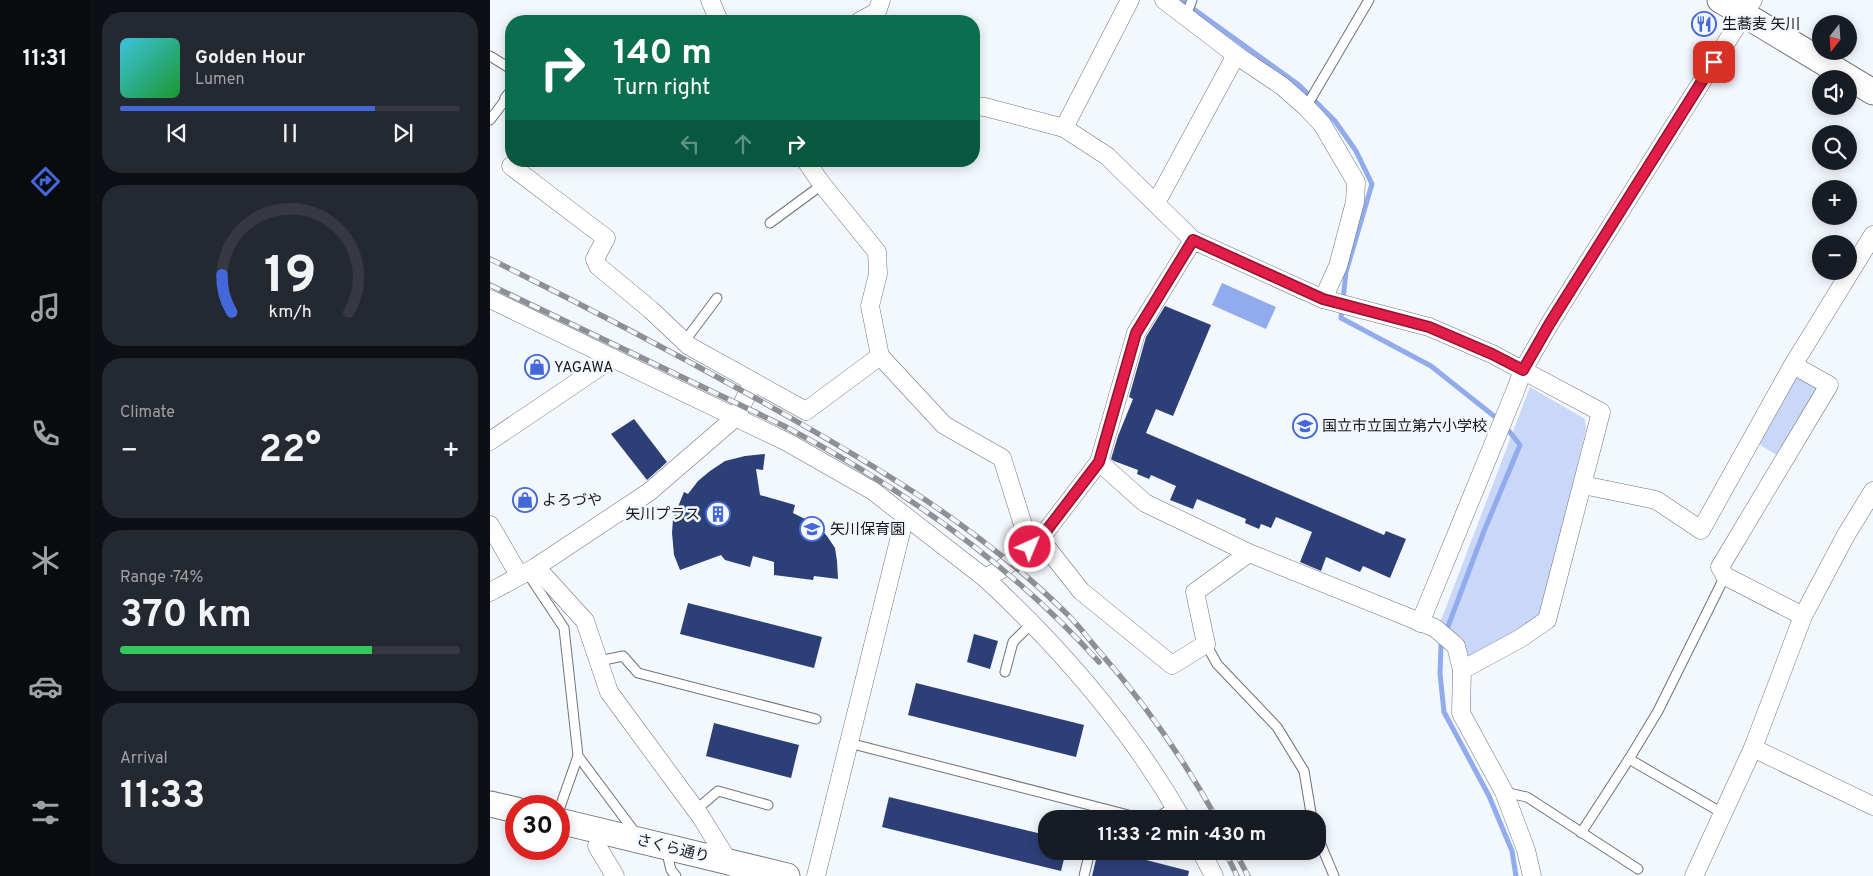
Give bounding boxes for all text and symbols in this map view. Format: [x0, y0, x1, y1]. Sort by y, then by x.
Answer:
restaurant icon: 生蕎麦 矢川 [1691, 11, 1717, 37]
north arrow [1812, 15, 1858, 60]
map controls [1812, 15, 1857, 280]
place label: 生蕎麦 矢川 [1722, 16, 1801, 35]
text: 140 m [613, 32, 712, 76]
icon: right [530, 35, 595, 100]
pin [1693, 41, 1735, 83]
text: 11:31 [23, 46, 67, 73]
text: Golden Hour [195, 46, 306, 70]
icon: arrive [1700, 48, 1728, 76]
text: Lumen [195, 70, 245, 90]
button: sound [1812, 70, 1857, 115]
text: Turn right [613, 75, 710, 102]
icon: previous [163, 119, 191, 147]
icon: pause [276, 119, 304, 147]
icon: next [389, 119, 417, 147]
button: search [1812, 125, 1857, 170]
icon: left [676, 130, 704, 158]
icon: ahead [729, 130, 757, 158]
icon: right [782, 130, 810, 158]
icon: directions [28, 164, 63, 199]
button: + [1812, 180, 1857, 225]
button: − [1812, 235, 1857, 280]
text: 19 [264, 245, 316, 311]
icon: music [28, 290, 63, 325]
text: km/h [268, 301, 312, 324]
shop icon: YAGAWA [524, 354, 550, 380]
place label: YAGAWA [554, 359, 613, 378]
text: Climate [120, 403, 175, 423]
school or university icon: 国立市立国立第六小学校 [1292, 413, 1318, 439]
icon: phone [28, 416, 63, 451]
place label: 国立市立国立第六小学校 [1322, 418, 1487, 437]
text: 22° [259, 427, 321, 476]
text: − [120, 434, 138, 470]
text: + [442, 434, 460, 470]
shop icon: よろづや [512, 487, 538, 513]
place label: よろづや [542, 492, 602, 511]
building icon: 矢川プラス [705, 501, 731, 527]
place label: 矢川プラス [625, 506, 700, 525]
school or university icon: 矢川保育園 [799, 516, 825, 542]
position arrow [1003, 520, 1055, 572]
place label: 矢川保育園 [830, 521, 905, 540]
icon: climate [28, 543, 63, 578]
text: Range · 74% [120, 568, 203, 588]
text: 370 km [120, 592, 252, 641]
icon: car [28, 669, 63, 704]
text: Arrival [120, 749, 168, 769]
text: 11:33 [120, 773, 205, 822]
icon: filters [28, 795, 63, 830]
speed limit sign: 30 [505, 795, 570, 860]
text: 11:33 · 2 min · 430 m [1098, 823, 1266, 847]
street label: さくら通り [634, 831, 711, 868]

